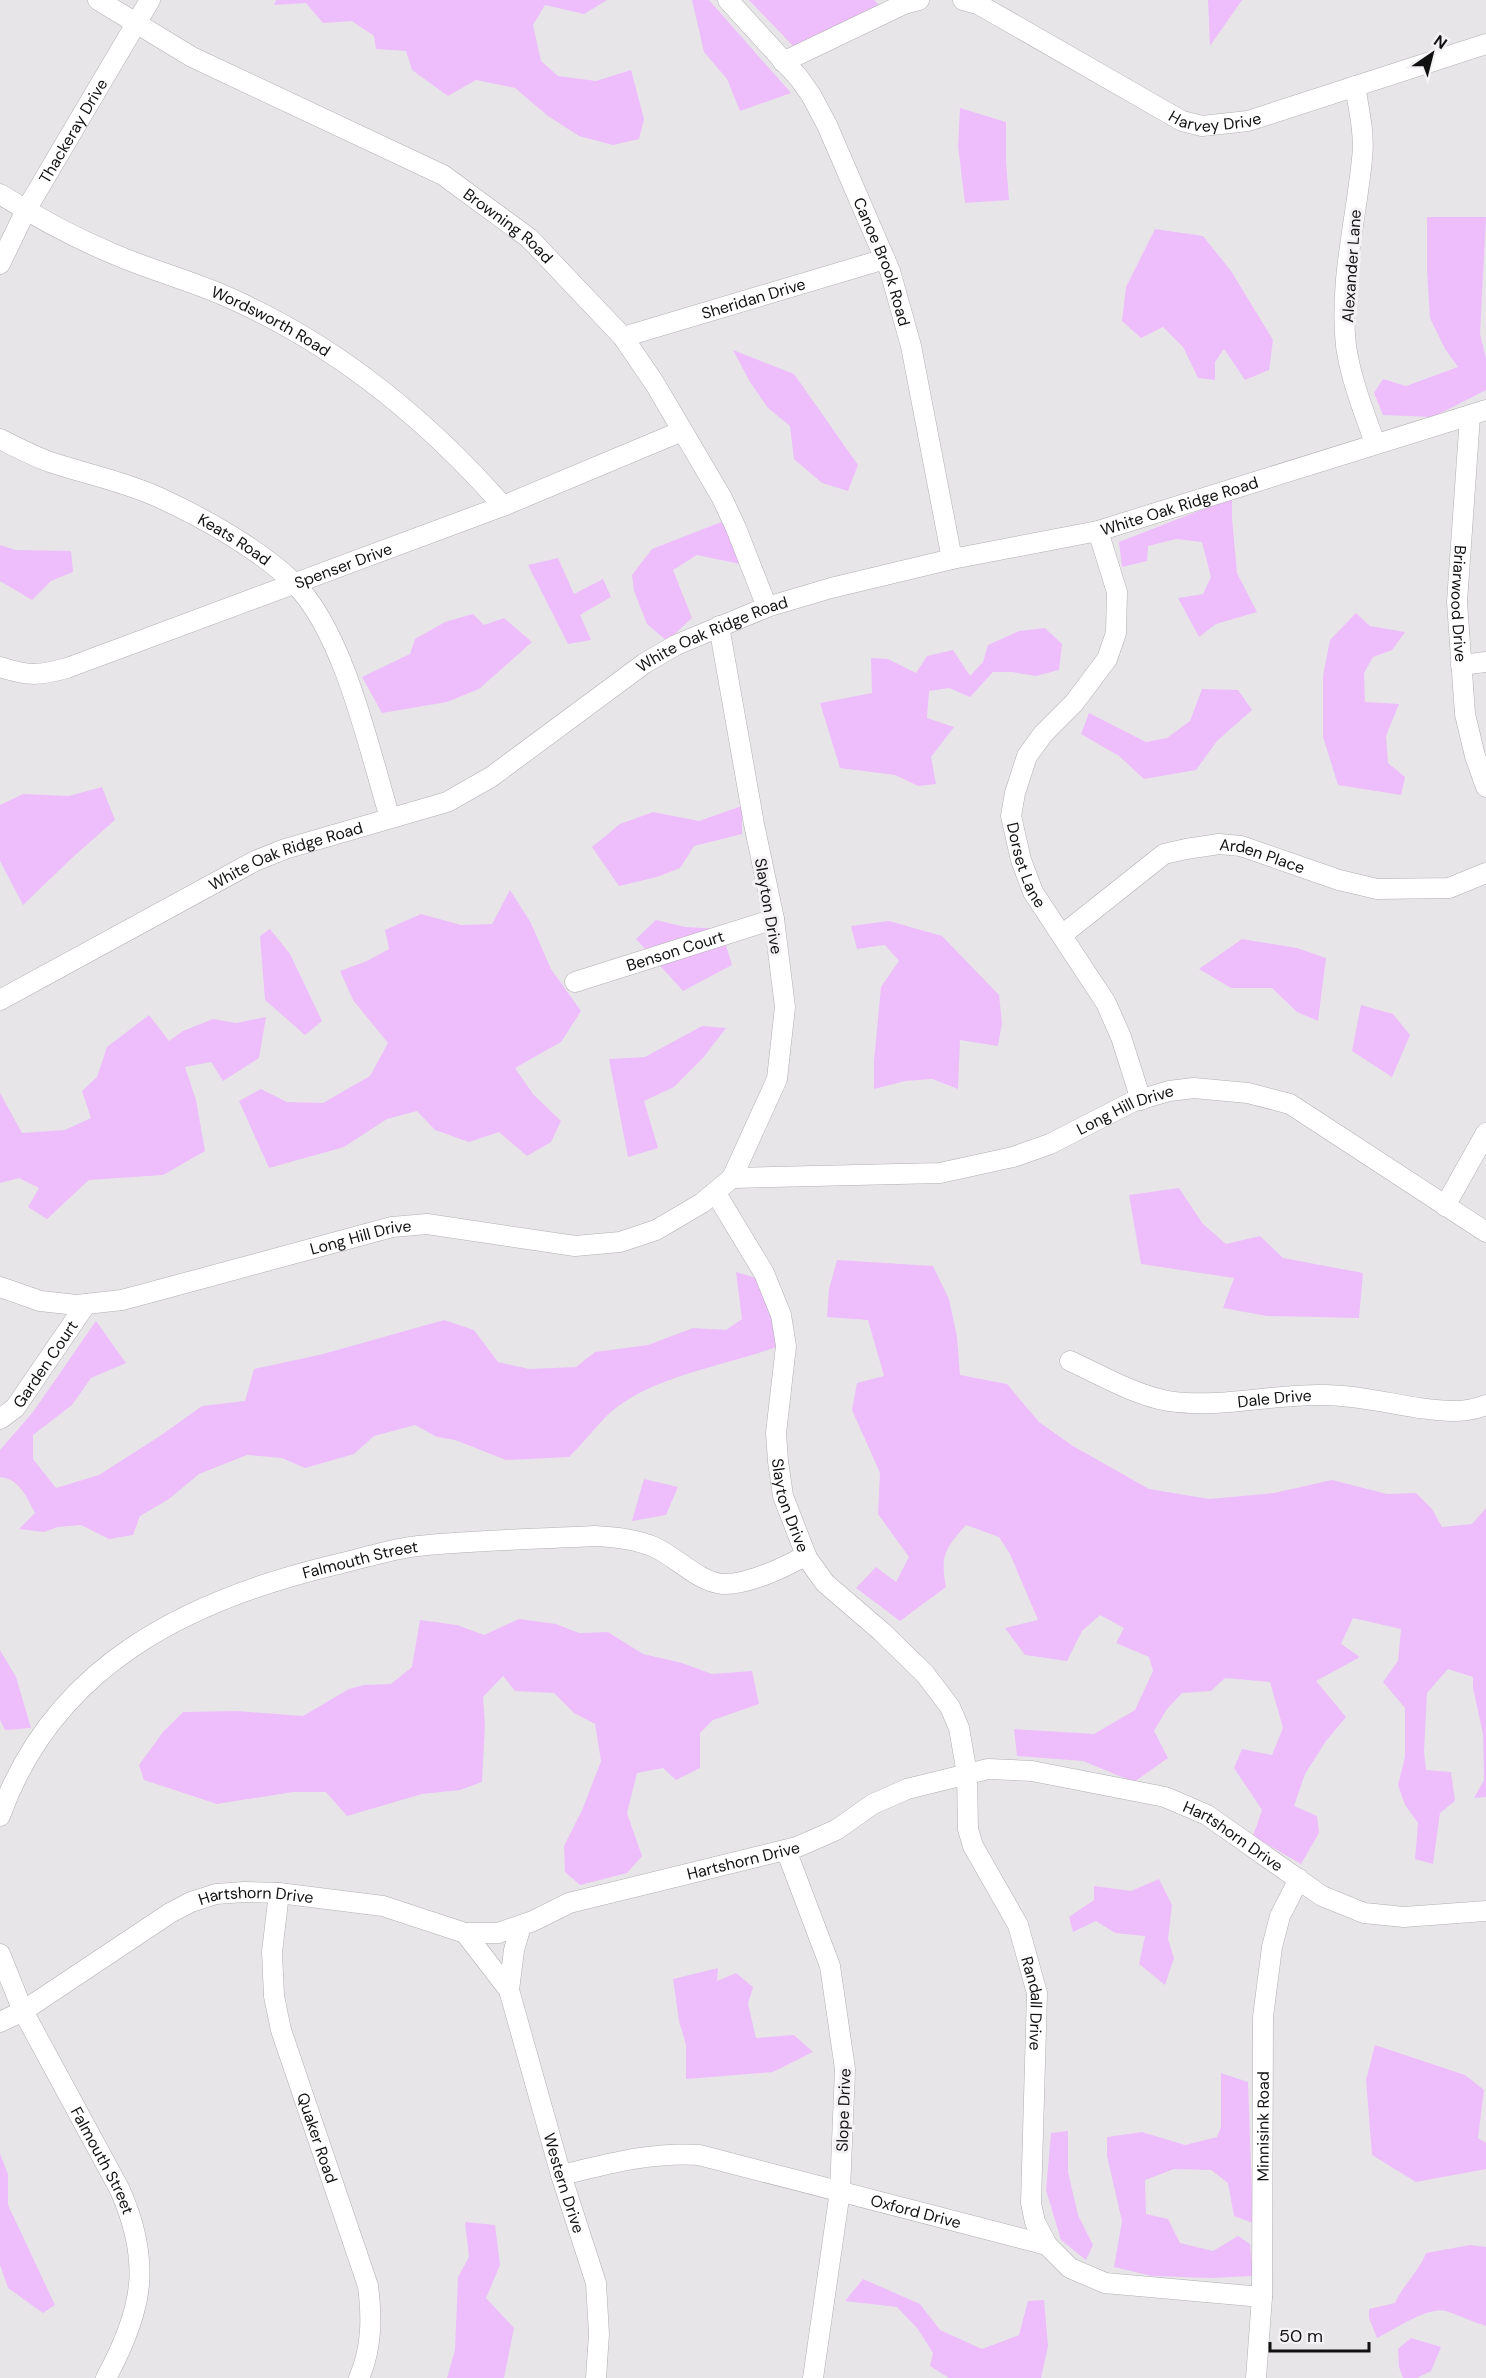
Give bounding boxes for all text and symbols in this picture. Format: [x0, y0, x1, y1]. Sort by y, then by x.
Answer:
north arrow [1402, 24, 1462, 84]
text: N [1430, 30, 1451, 54]
street label: Thackeray Drive [34, 75, 112, 187]
street label: Harvey Drive [1165, 106, 1264, 137]
street label: Browning Road [459, 183, 557, 268]
street label: Canoe Brook Road [848, 194, 915, 329]
street label: Alexander Lane [1337, 209, 1366, 323]
street label: Sheridan Drive [699, 273, 808, 324]
street label: Wordsworth Road [208, 281, 334, 361]
street label: White Oak Ridge Road [1098, 472, 1261, 541]
street label: Keats Road [194, 509, 275, 570]
street label: Spenser Drive [291, 538, 395, 594]
street label: Briarwood Drive [1446, 544, 1471, 663]
street label: White Oak Ridge Road [632, 591, 790, 677]
street label: White Oak Ridge Road [205, 817, 365, 895]
street label: Dorset Lane [1002, 820, 1051, 912]
street label: Arden Place [1218, 834, 1308, 878]
street label: Slayton Drive [750, 856, 787, 956]
street label: Benson Court [624, 925, 727, 976]
street label: Long Hill Drive [1073, 1080, 1176, 1140]
street label: Long Hill Drive [308, 1215, 412, 1260]
street label: Garden Court [8, 1316, 83, 1412]
street label: Dale Drive [1236, 1385, 1312, 1412]
street label: Slayton Drive [767, 1457, 814, 1555]
street label: Falmouth Street [300, 1536, 419, 1584]
street label: Hartshorn Drive [1180, 1796, 1287, 1876]
street label: Hartshorn Drive [685, 1837, 802, 1885]
street label: Hartshorn Drive [196, 1882, 315, 1910]
street label: Randall Drive [1016, 1954, 1047, 2051]
street label: Slope Drive [832, 2068, 855, 2152]
street label: Minnisink Road [1252, 2071, 1274, 2181]
street label: Quaker Road [292, 2090, 342, 2186]
street label: Falmouth Street [66, 2103, 139, 2217]
street label: Western Drive [539, 2130, 589, 2236]
street label: Oxford Drive [868, 2190, 963, 2233]
scale bar [1270, 2315, 1369, 2353]
text: 50 m [1279, 2324, 1323, 2348]

